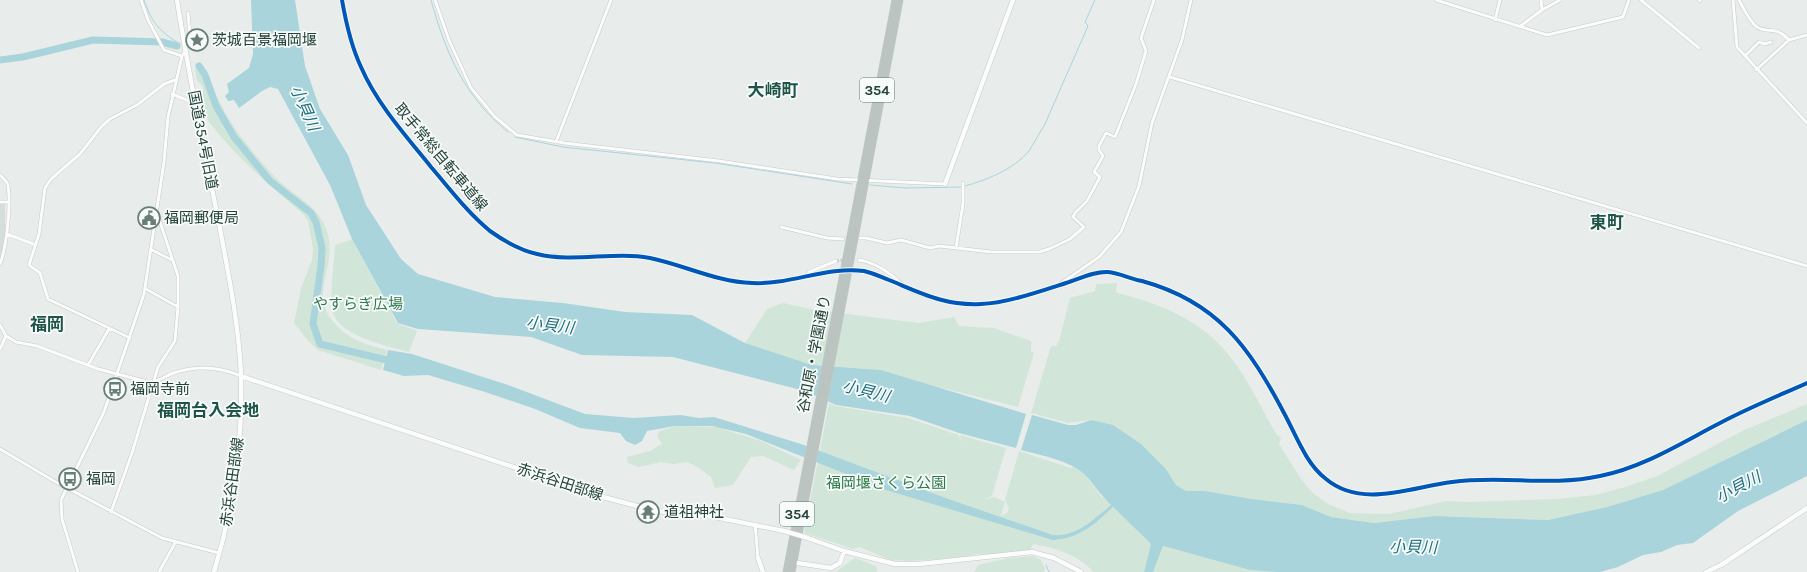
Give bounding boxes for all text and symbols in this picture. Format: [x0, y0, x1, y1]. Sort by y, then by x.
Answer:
place icon: 茨城百景福岡堰 [184, 27, 210, 53]
place label: 茨城百景福岡堰 [212, 31, 317, 49]
road number: 354 [860, 78, 894, 102]
district label: 大崎町 [748, 80, 799, 100]
water label: 小貝川 [287, 82, 324, 136]
street label: 国道354号旧道 [185, 89, 221, 191]
street label: 取手常総自転車道線 [391, 100, 491, 214]
public building icon: 福岡郵便局 [136, 205, 162, 231]
place label: 福岡郵便局 [164, 209, 239, 227]
district label: 東町 [1590, 212, 1624, 232]
street label: 谷和原・学園通り [794, 293, 834, 415]
park label: やすらぎ広場 [313, 295, 403, 313]
water label: 小貝川 [525, 313, 577, 338]
district label: 福岡 [30, 314, 64, 334]
bus stop icon: 福岡寺前 [102, 376, 128, 402]
water label: 小貝川 [840, 376, 894, 407]
place label: 福岡寺前 [130, 380, 190, 398]
district label: 福岡台入会地 [157, 400, 259, 420]
street label: 赤浜谷田部線 [217, 436, 247, 528]
street label: 赤浜谷田部線 [514, 460, 606, 504]
bus stop icon: 福岡 [57, 466, 83, 492]
water label: 小貝川 [1712, 466, 1765, 507]
place label: 福岡 [86, 470, 116, 488]
park label: 福岡堰さくら公園 [826, 474, 946, 492]
temple icon: 道祖神社 [635, 499, 661, 525]
road number: 354 [780, 502, 814, 526]
place label: 道祖神社 [664, 503, 724, 521]
water label: 小貝川 [1389, 537, 1439, 557]

